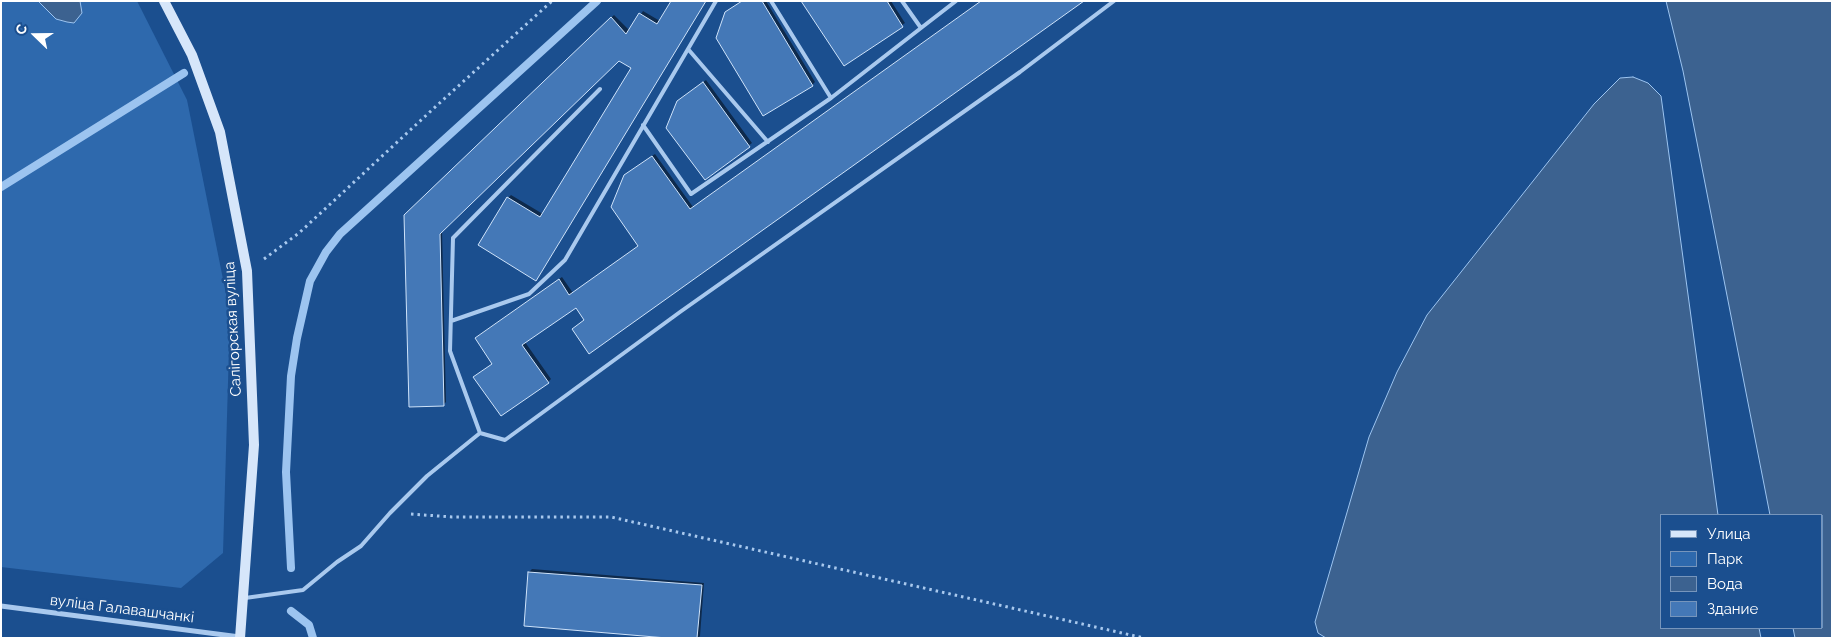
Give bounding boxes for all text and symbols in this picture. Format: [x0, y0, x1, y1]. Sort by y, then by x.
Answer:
north arrow [10, 10, 60, 60]
text: С [12, 22, 30, 37]
street label: Салігорская вуліца [220, 261, 246, 397]
legend [1660, 514, 1823, 629]
text: Улица [1707, 525, 1751, 543]
text: Парк [1707, 550, 1743, 568]
text: Вода [1707, 575, 1743, 593]
street label: вуліца Галавашчанкі [49, 591, 195, 627]
text: Здание [1707, 600, 1758, 618]

